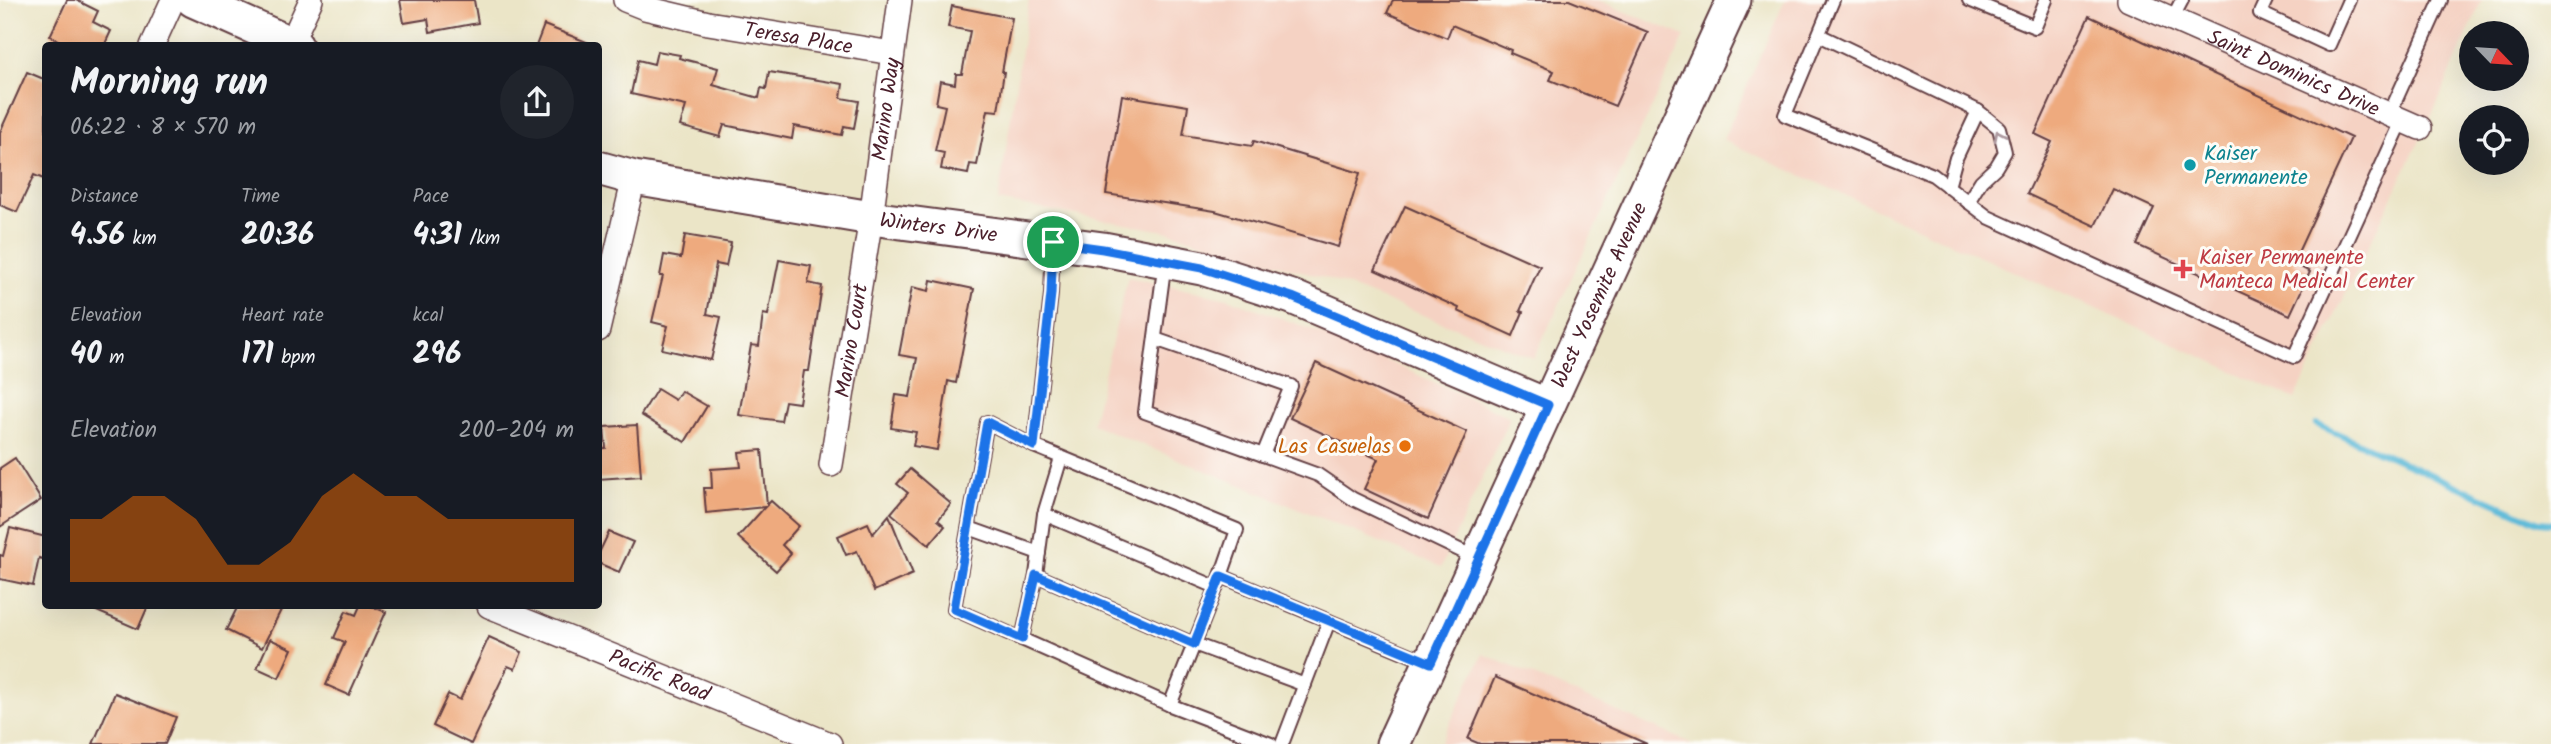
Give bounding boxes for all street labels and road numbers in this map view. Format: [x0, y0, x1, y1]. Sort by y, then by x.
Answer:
street label: Teresa Place [742, 14, 856, 64]
street label: Saint Dominics Drive [2202, 21, 2385, 126]
street label: Marino Way [864, 56, 910, 163]
street label: West Yosemite Avenue [1543, 197, 1657, 394]
street label: Winters Drive [878, 204, 1000, 253]
street label: Marino Court [827, 281, 878, 400]
street label: Pacific Road [603, 641, 715, 712]

